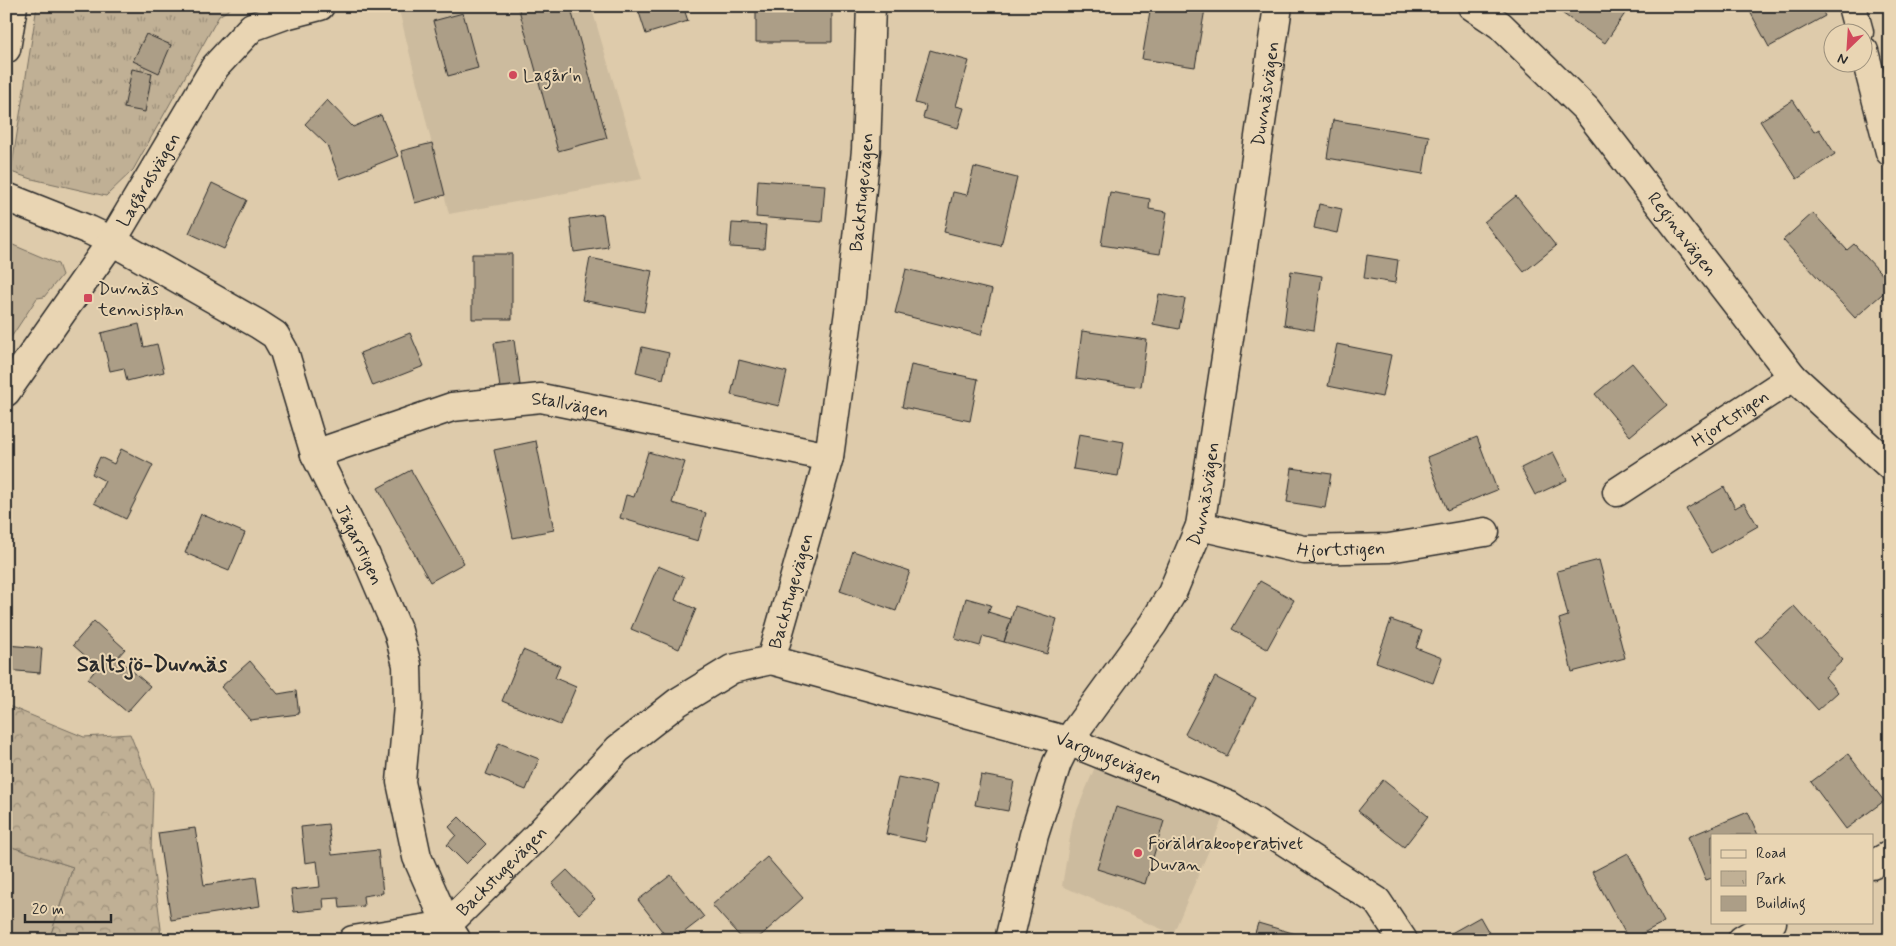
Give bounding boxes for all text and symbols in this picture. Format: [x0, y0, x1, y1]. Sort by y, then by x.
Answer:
north arrow [1824, 22, 1874, 72]
street label: Duvnäsvägen [1247, 40, 1286, 148]
text: N [1835, 49, 1851, 69]
place label: Lagår'n [523, 64, 582, 90]
marker: Lagår'n [507, 69, 519, 81]
street label: Lagårdsvägen [112, 128, 187, 232]
street label: Backstugevägen [845, 133, 880, 253]
street label: Reginavägen [1641, 187, 1722, 282]
place label: Duvnäs tennisplan [97, 277, 184, 322]
marker: Duvnäs tennisplan [82, 292, 94, 304]
street label: Hjortstigen [1687, 385, 1774, 453]
street label: Stallvägen [530, 387, 611, 425]
street label: Duvnäsvägen [1182, 440, 1226, 550]
street label: Jägarstigen [329, 501, 388, 589]
street label: Backstugevägen [764, 531, 820, 652]
street label: Hjortstigen [1294, 537, 1386, 564]
district label: Saltsjö-Duvnäs [77, 651, 227, 680]
street label: Vargungevägen [1053, 727, 1165, 790]
street label: Backstugevägen [451, 821, 553, 922]
place label: Föräldrakooperativet Duvan [1148, 832, 1303, 877]
legend [1711, 834, 1874, 924]
text: Road [1756, 844, 1786, 864]
marker: Föräldrakooperativet Duvan [1132, 847, 1144, 859]
text: Park [1756, 870, 1786, 890]
scale bar [25, 891, 111, 923]
text: Building [1756, 894, 1806, 915]
text: 20 m [32, 900, 64, 920]

